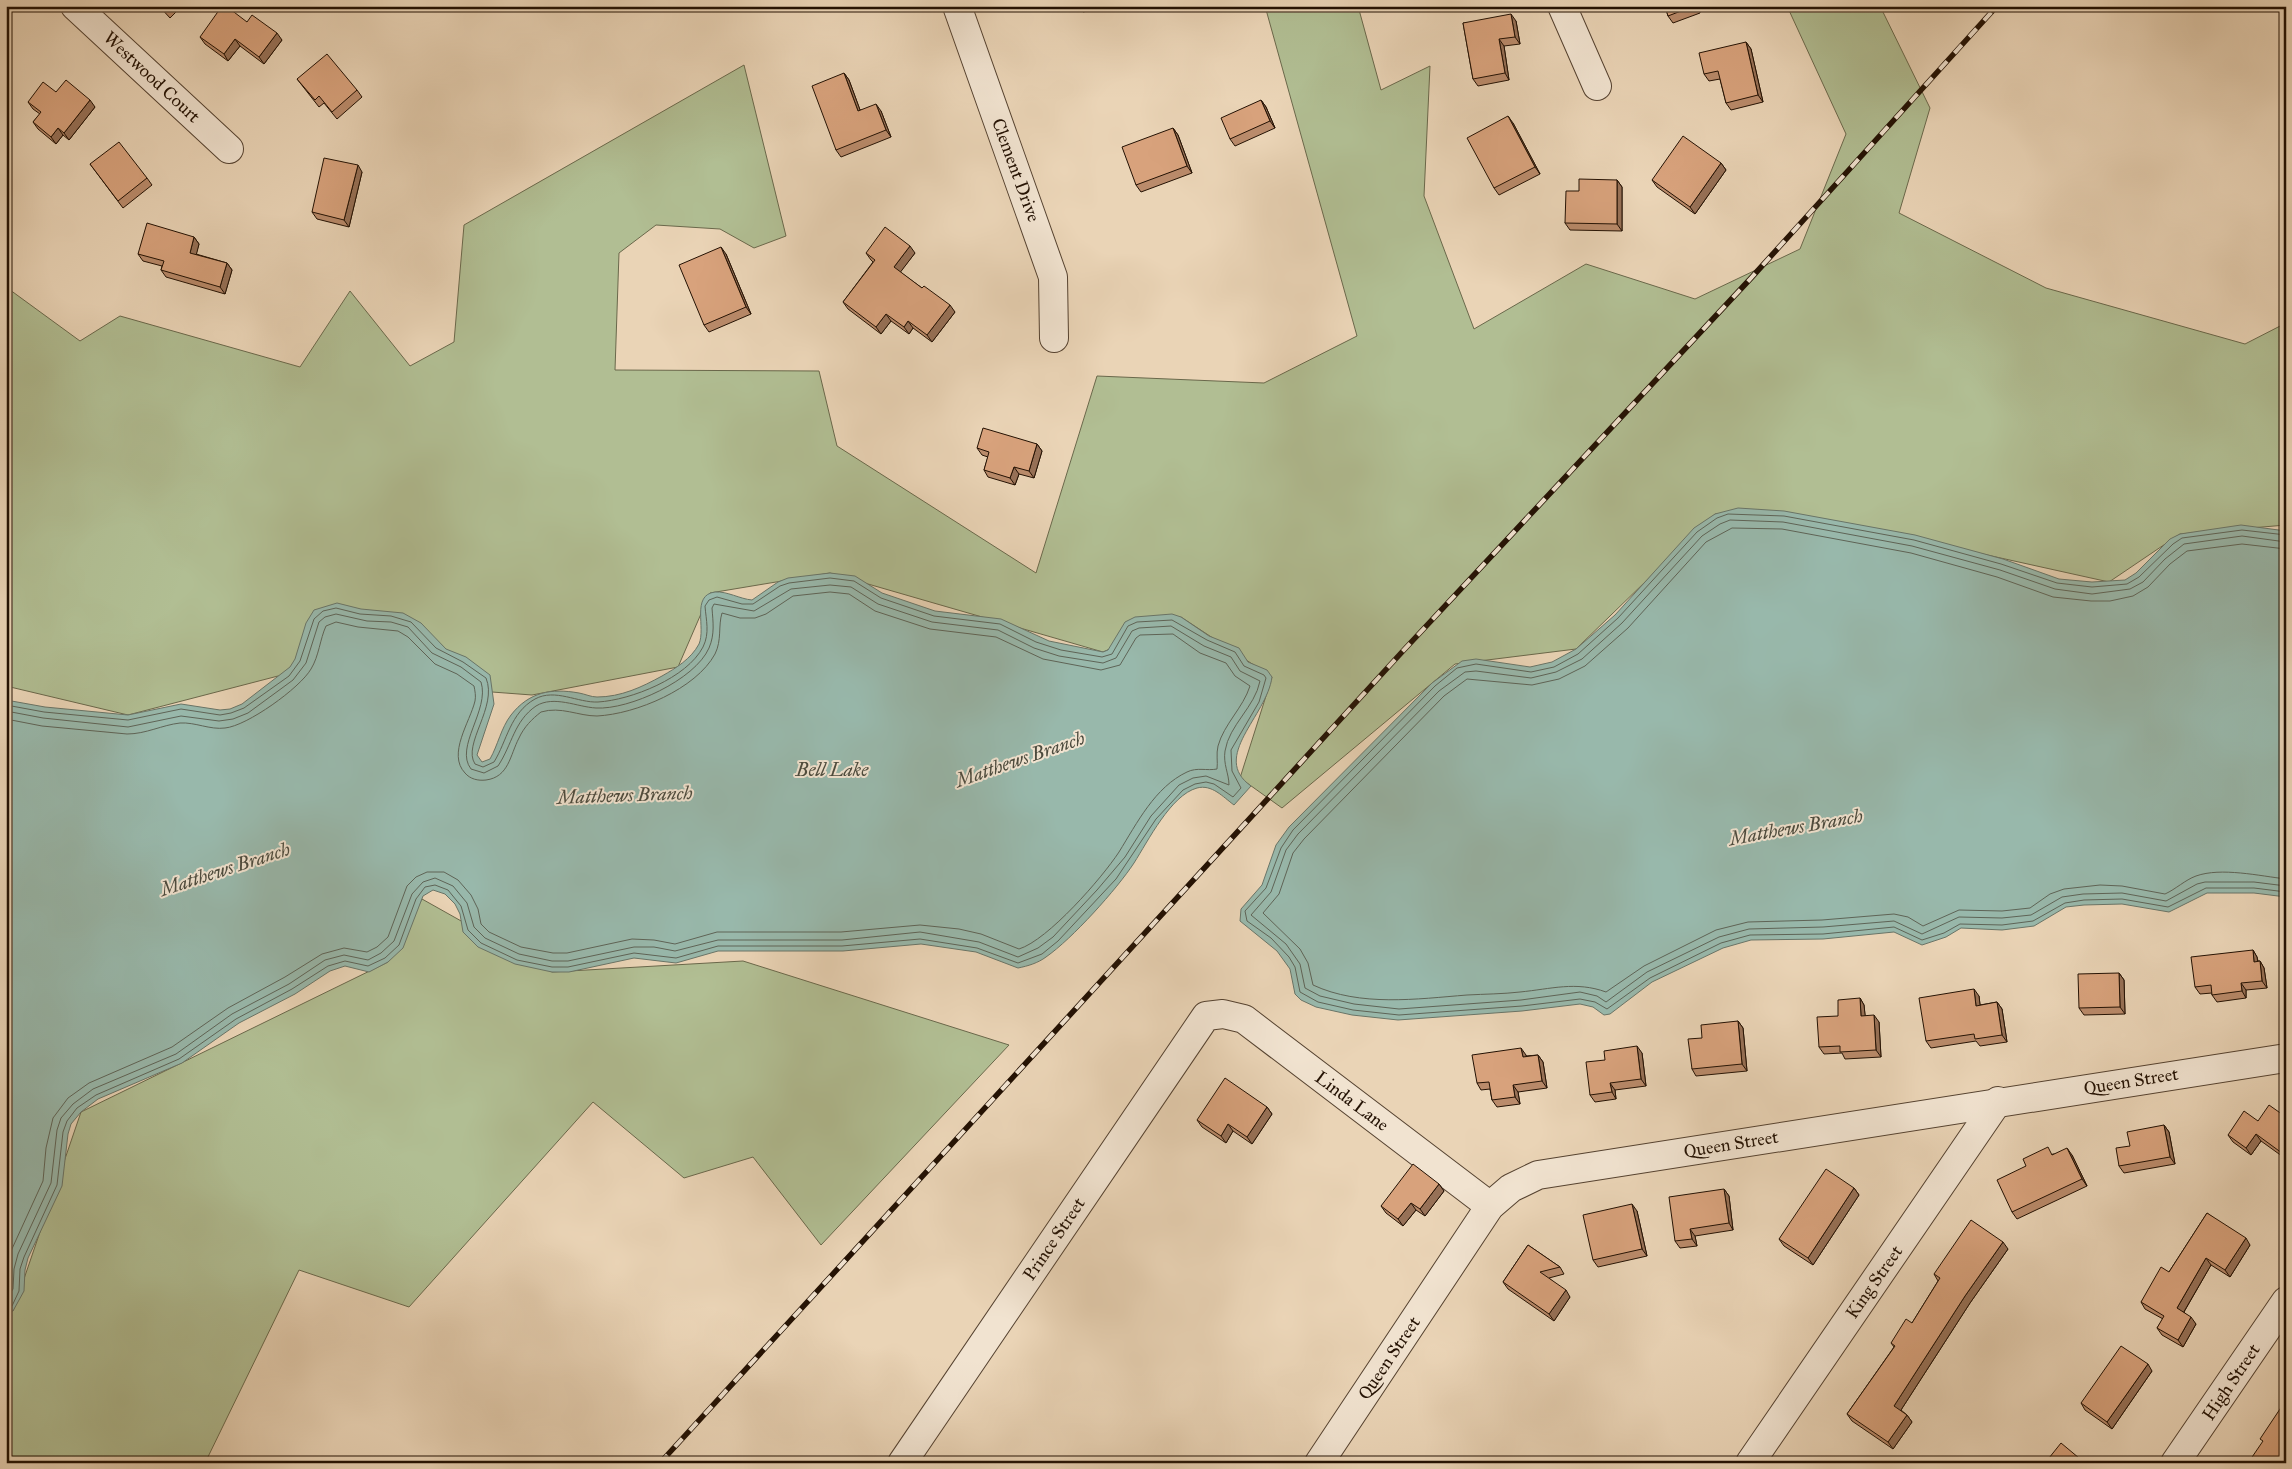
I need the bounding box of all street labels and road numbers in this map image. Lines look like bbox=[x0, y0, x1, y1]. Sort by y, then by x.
street label: Westwood Court bbox=[99, 27, 205, 128]
street label: Clement Drive bbox=[987, 115, 1045, 225]
street label: Queen Street bbox=[2082, 1063, 2181, 1099]
street label: Linda Lane bbox=[1311, 1066, 1393, 1136]
street label: Queen Street bbox=[1682, 1126, 1781, 1162]
street label: Prince Street bbox=[1018, 1193, 1090, 1285]
street label: King Street bbox=[1841, 1241, 1908, 1323]
street label: Queen Street bbox=[1353, 1312, 1425, 1404]
street label: High Street bbox=[2197, 1339, 2266, 1425]

